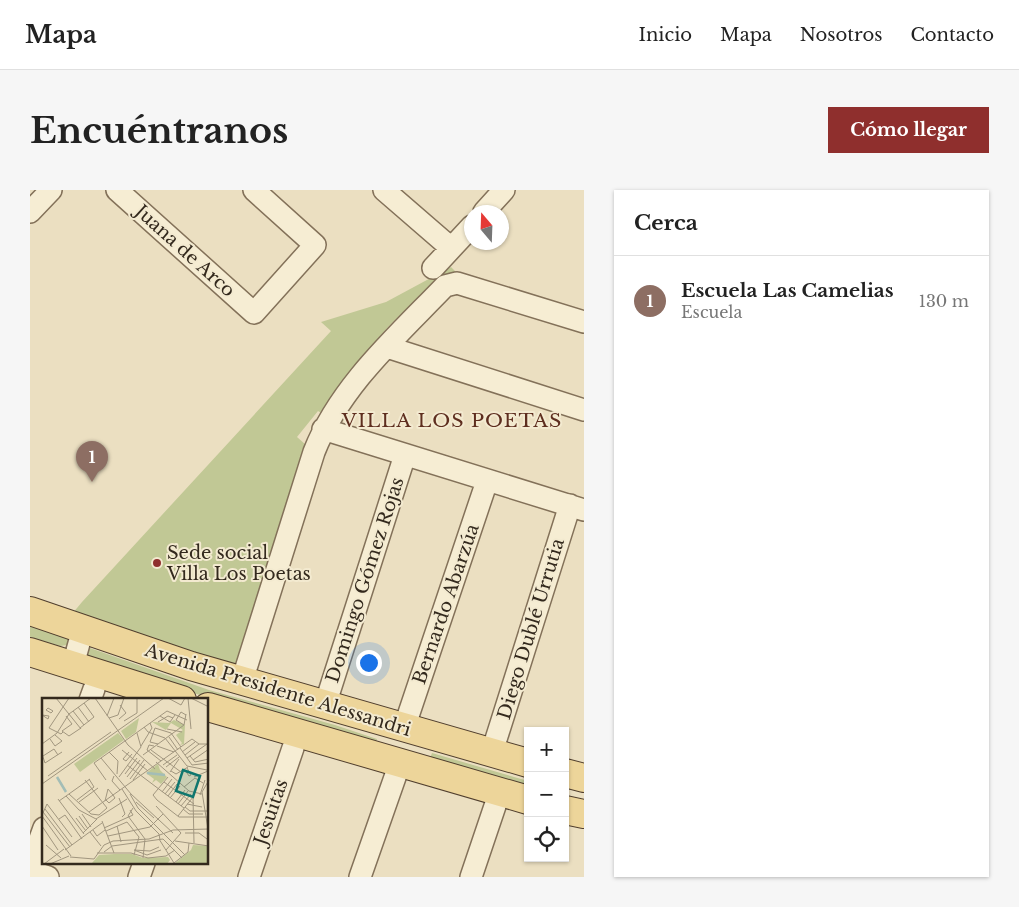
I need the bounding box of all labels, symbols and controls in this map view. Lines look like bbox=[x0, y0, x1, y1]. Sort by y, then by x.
text: Mapa bbox=[25, 20, 97, 49]
text: Inicio bbox=[638, 24, 692, 46]
text: Mapa bbox=[720, 24, 772, 46]
text: Nosotros bbox=[800, 24, 882, 46]
text: Contacto bbox=[910, 24, 994, 46]
button: Cómo llegar bbox=[828, 107, 989, 153]
text: Encuéntranos bbox=[30, 109, 288, 152]
street label: Juana de Arco bbox=[129, 199, 239, 302]
north arrow bbox=[464, 205, 509, 250]
text: Cerca bbox=[634, 210, 698, 236]
text: Escuela Las Camelias bbox=[681, 279, 894, 302]
text: 1 bbox=[647, 291, 653, 311]
text: 130 m bbox=[919, 291, 969, 311]
text: Escuela bbox=[681, 302, 742, 322]
district label: VILLA LOS POETAS bbox=[341, 409, 562, 432]
pin: 1 bbox=[76, 441, 108, 482]
street label: Domingo Gómez Rojas bbox=[321, 474, 409, 686]
street label: Bernardo Abarzúa bbox=[408, 521, 484, 687]
street label: Diego Dublé Urrutia bbox=[493, 536, 569, 722]
place label: Sede social Villa Los Poetas bbox=[166, 542, 311, 585]
marker: Sede social Villa Los Poetas bbox=[151, 557, 163, 569]
street label: Avenida Presidente Alessandri bbox=[141, 639, 414, 741]
your location bbox=[356, 650, 382, 676]
inset map bbox=[42, 698, 209, 864]
map controls bbox=[524, 727, 569, 862]
button: + bbox=[524, 727, 569, 772]
button: − bbox=[524, 772, 569, 817]
street label: Jesuitas bbox=[249, 776, 293, 850]
button: locate bbox=[524, 817, 569, 862]

